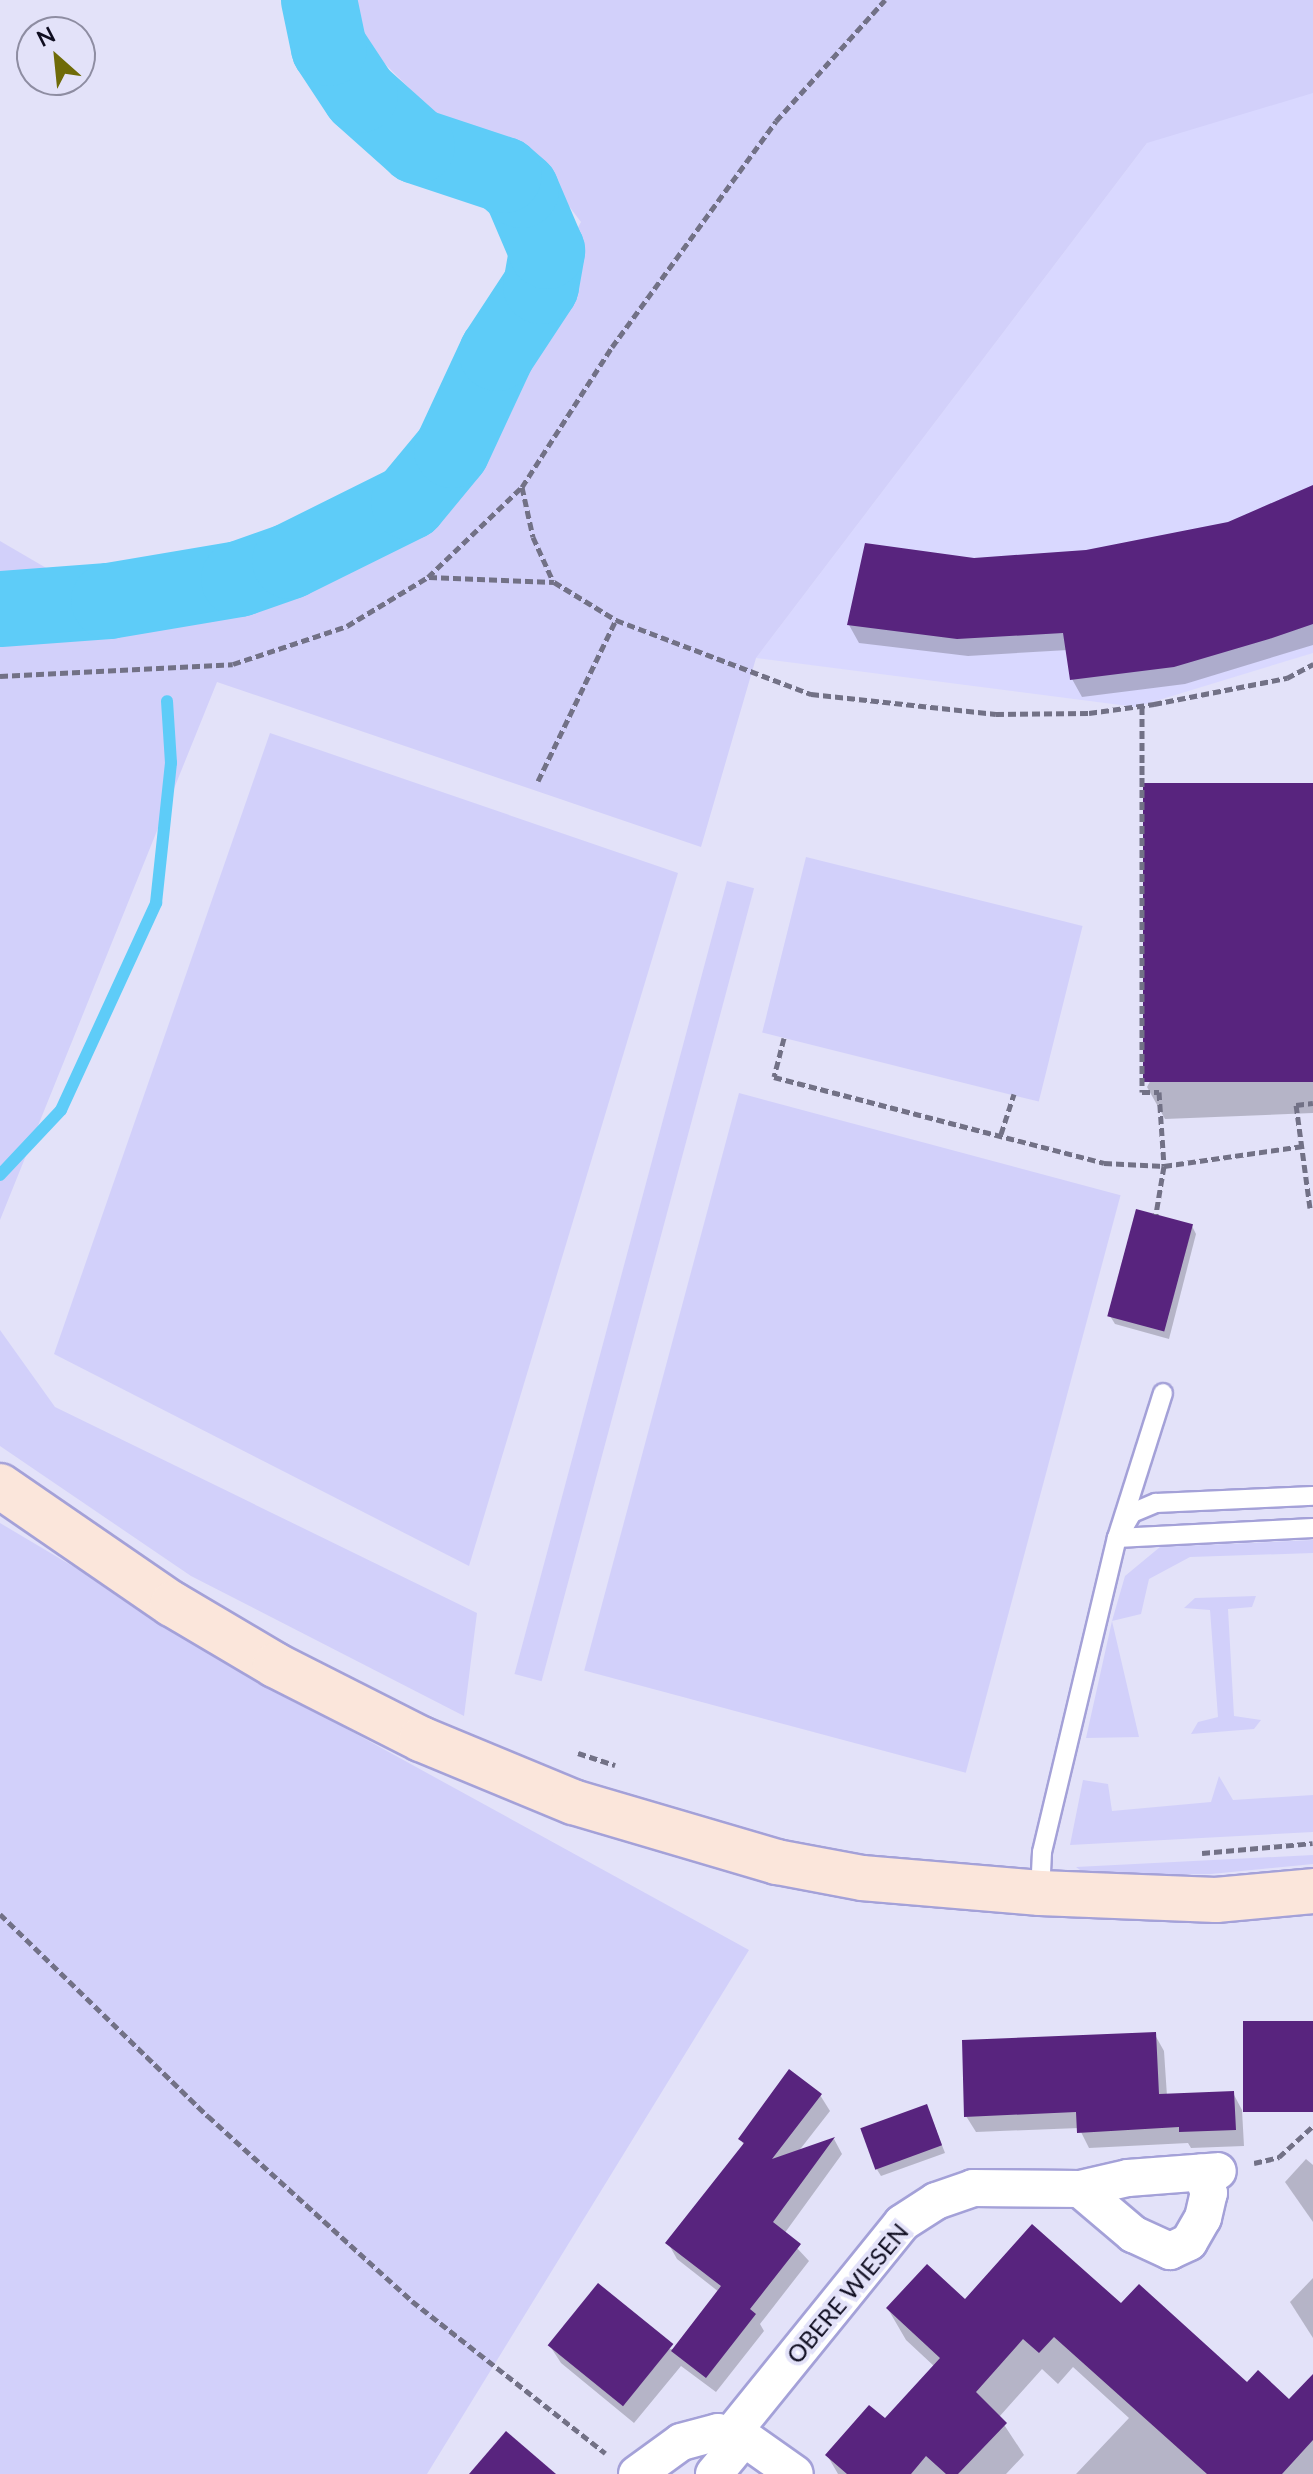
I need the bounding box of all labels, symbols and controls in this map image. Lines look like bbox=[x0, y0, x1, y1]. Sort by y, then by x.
north arrow bbox=[16, 16, 96, 96]
text: N bbox=[32, 20, 59, 52]
street label: OBERE WIESEN bbox=[780, 2217, 914, 2369]

